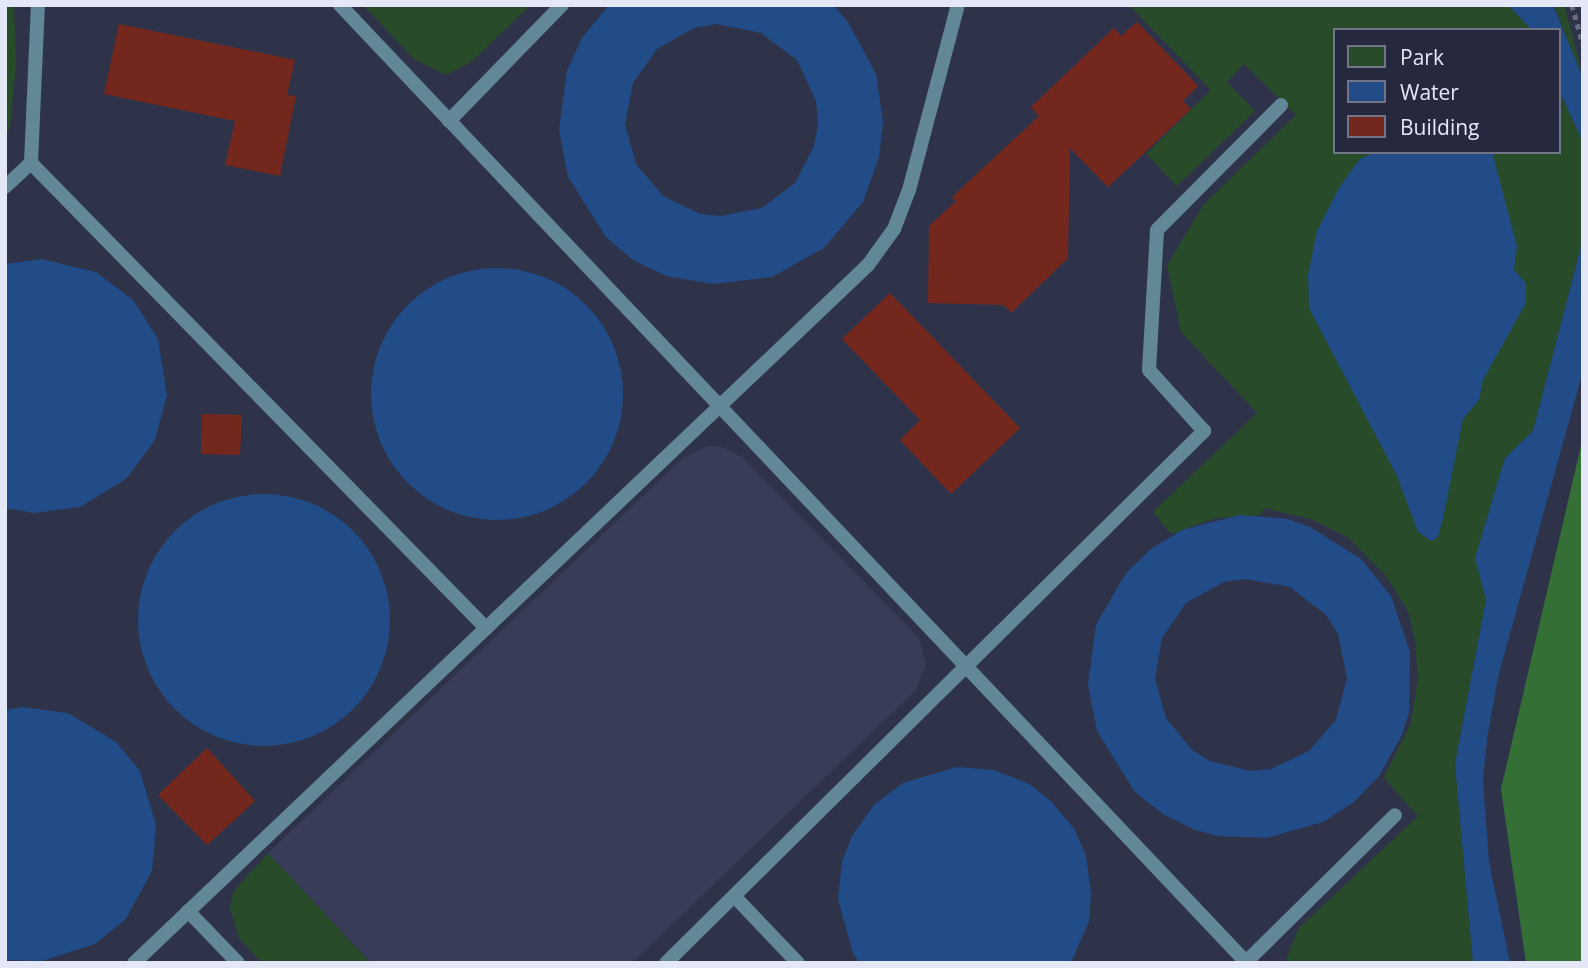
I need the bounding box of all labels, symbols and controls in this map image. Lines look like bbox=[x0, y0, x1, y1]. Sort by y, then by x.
legend bbox=[1332, 28, 1560, 154]
text: Park bbox=[1400, 43, 1444, 71]
text: Water bbox=[1400, 78, 1459, 106]
text: Building bbox=[1400, 113, 1479, 141]

